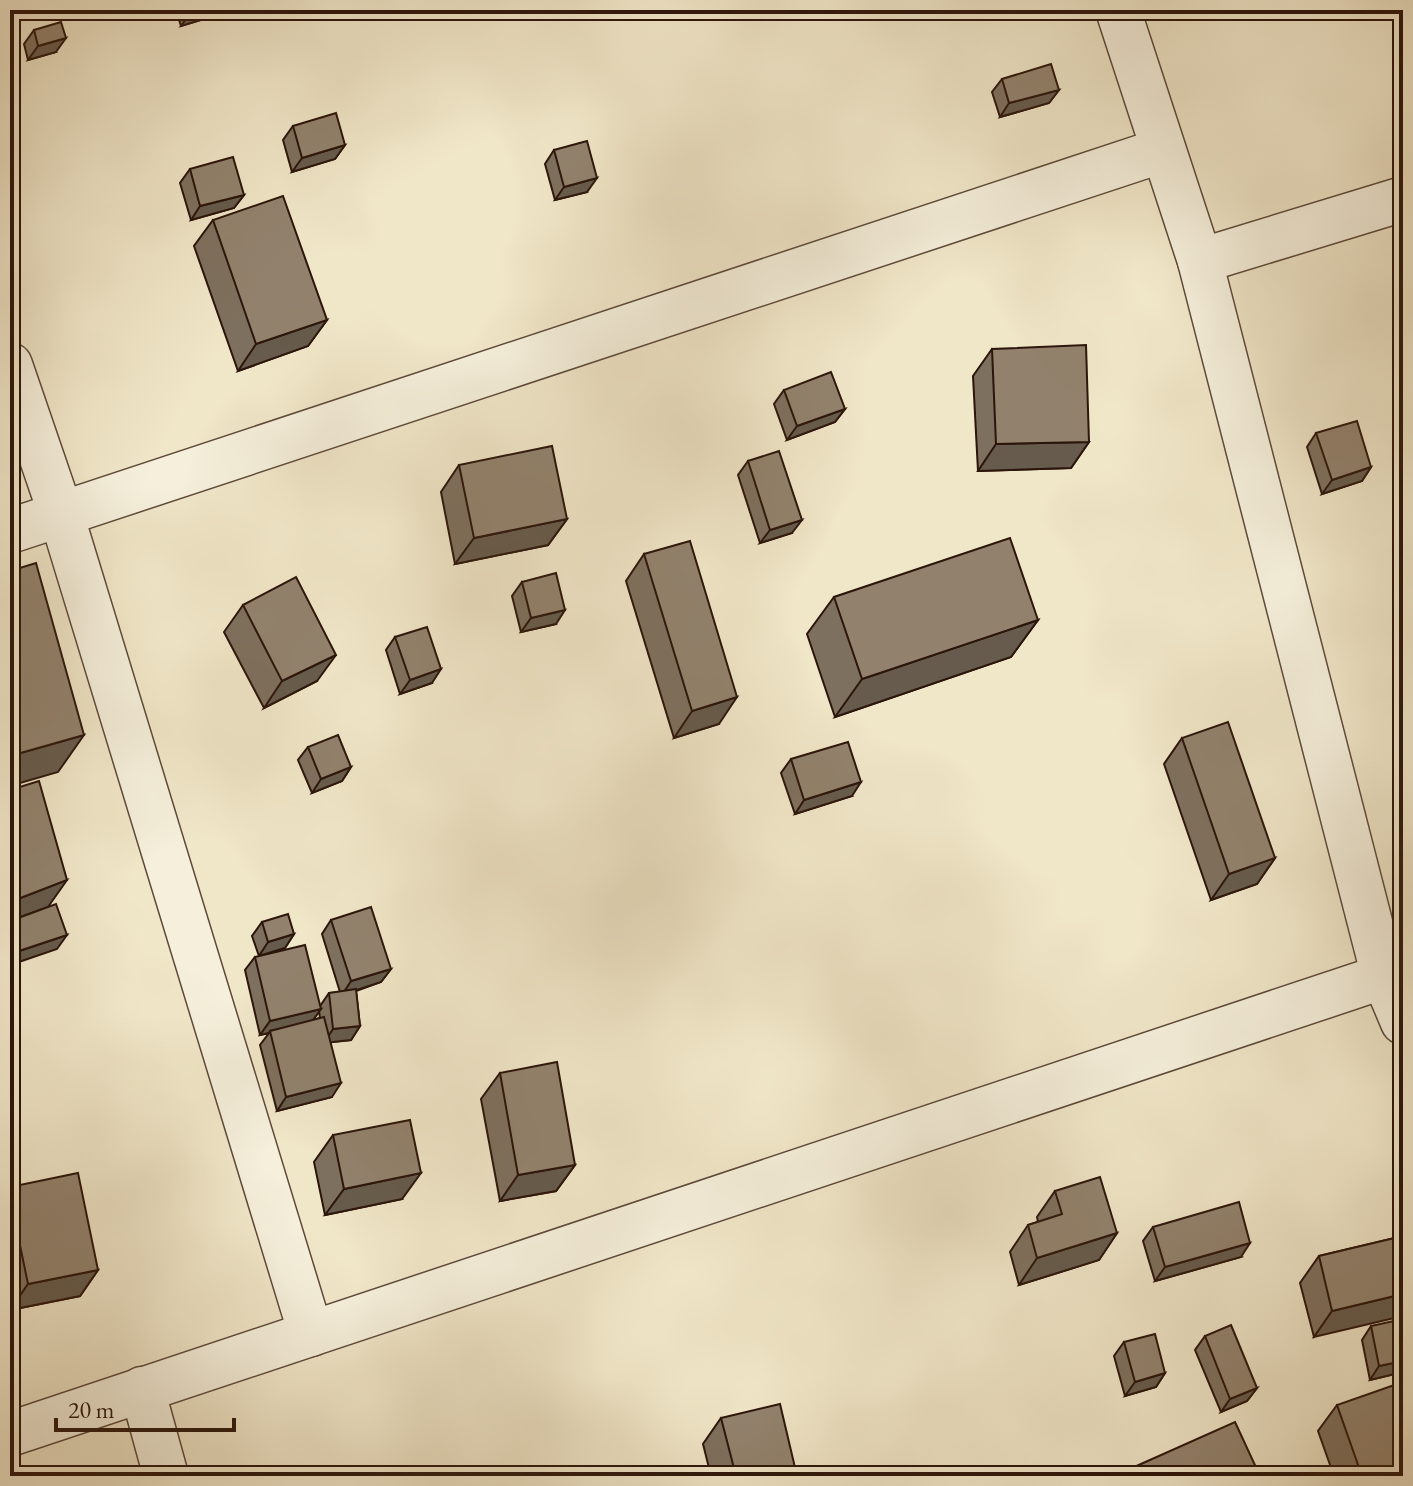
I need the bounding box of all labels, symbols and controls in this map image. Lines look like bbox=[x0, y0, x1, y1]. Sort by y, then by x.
scale bar bbox=[56, 1382, 234, 1432]
text: 20 m bbox=[68, 1394, 115, 1425]

